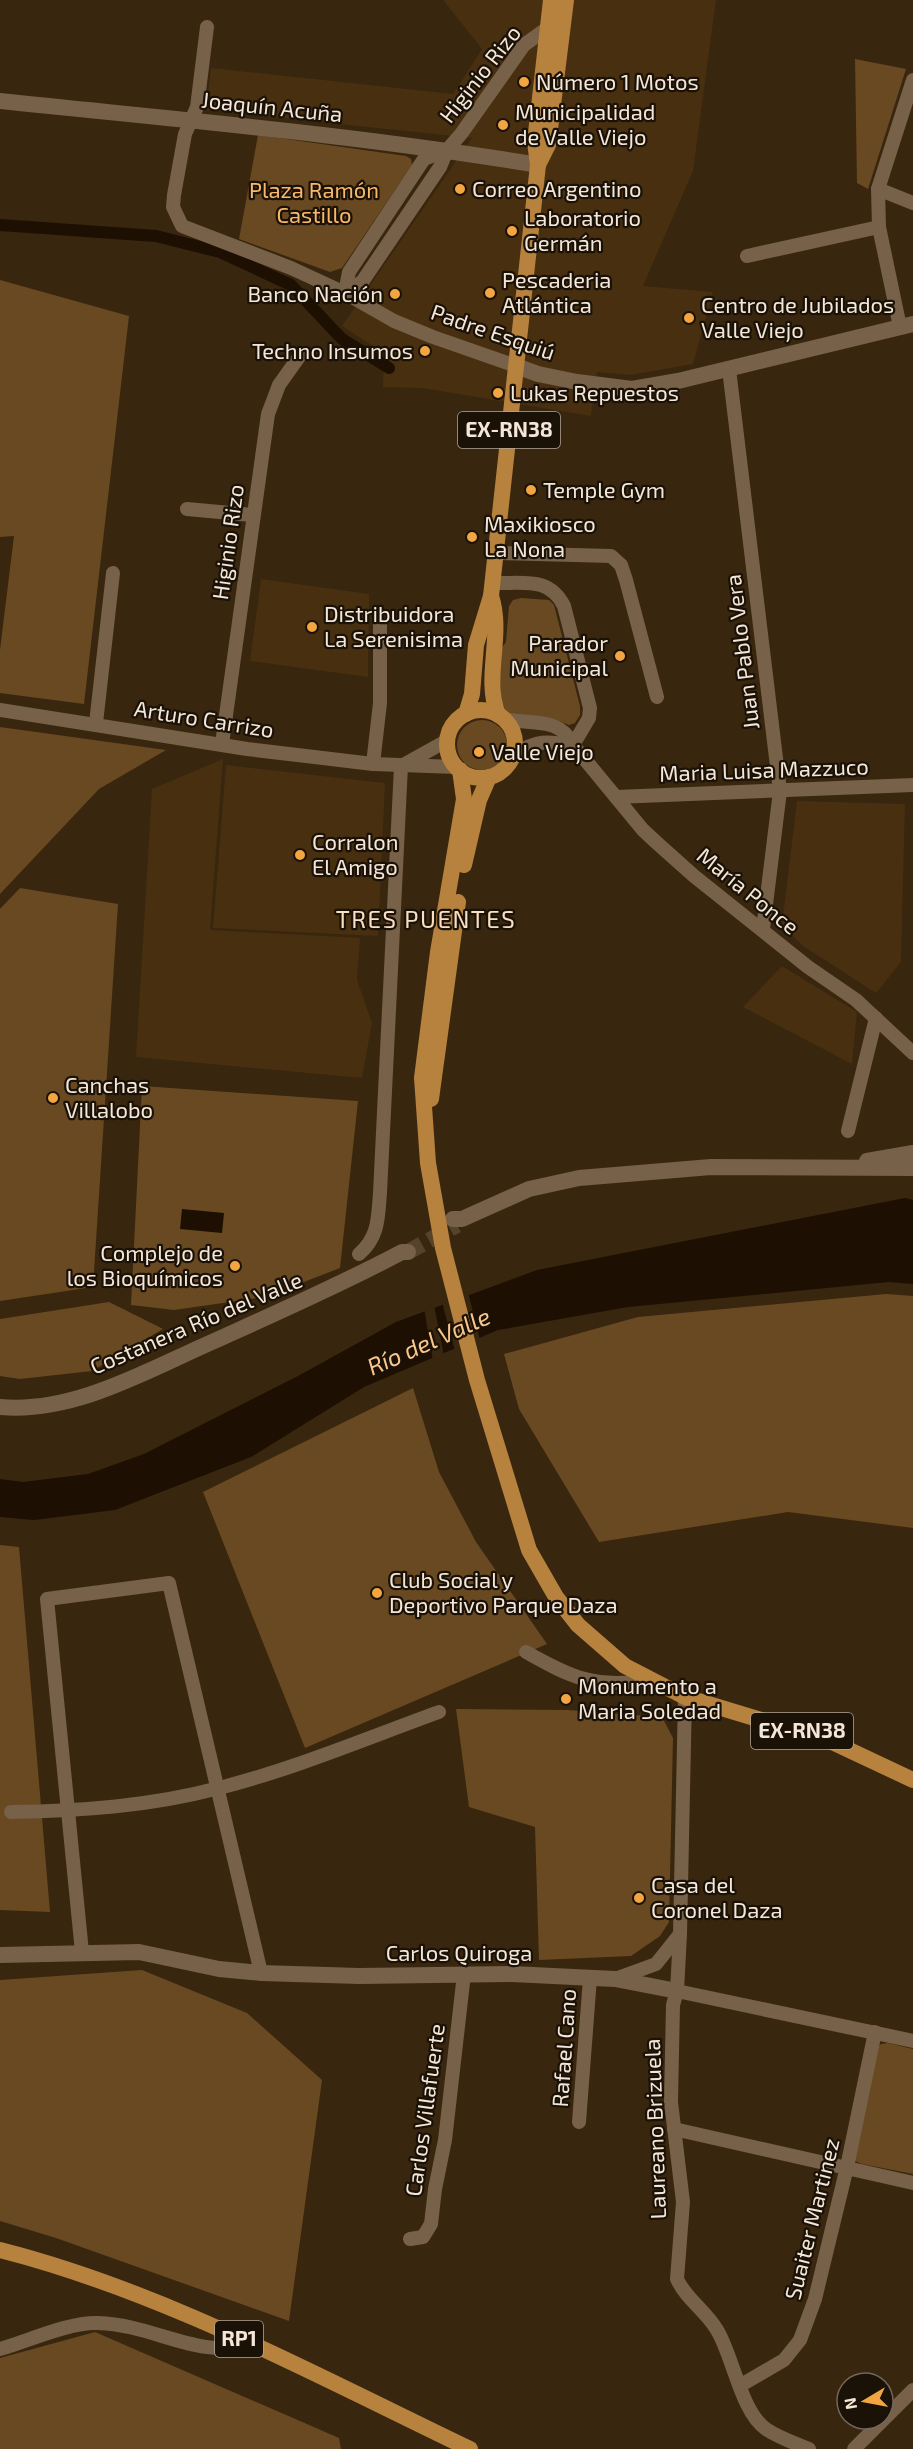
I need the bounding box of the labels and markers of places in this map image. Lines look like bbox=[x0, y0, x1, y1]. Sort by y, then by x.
place label: Número 1 Motos bbox=[536, 68, 699, 94]
marker: Número 1 Motos bbox=[517, 75, 531, 89]
place label: Municipalidad de Valle Viejo bbox=[515, 98, 655, 150]
marker: Municipalidad de Valle Viejo bbox=[496, 118, 510, 132]
place label: Correo Argentino bbox=[472, 175, 641, 201]
marker: Correo Argentino bbox=[453, 182, 467, 196]
place label: Laboratorio Germán bbox=[524, 204, 641, 255]
marker: Laboratorio Germán bbox=[505, 224, 519, 238]
place label: Pescaderia Atlántica bbox=[502, 266, 611, 317]
place label: Banco Nación bbox=[247, 280, 383, 306]
marker: Pescaderia Atlántica bbox=[483, 286, 497, 300]
marker: Banco Nación bbox=[388, 287, 402, 301]
place label: Centro de Jubilados Valle Viejo bbox=[701, 291, 894, 343]
marker: Centro de Jubilados Valle Viejo bbox=[682, 311, 696, 325]
place label: Techno Insumos bbox=[252, 337, 413, 363]
marker: Techno Insumos bbox=[418, 344, 432, 358]
place label: Lukas Repuestos bbox=[510, 379, 679, 405]
marker: Lukas Repuestos bbox=[491, 386, 505, 400]
place label: Temple Gym bbox=[543, 476, 665, 502]
marker: Temple Gym bbox=[524, 483, 538, 497]
place label: Maxikiosco La Nona bbox=[484, 510, 596, 561]
marker: Maxikiosco La Nona bbox=[465, 530, 479, 544]
place label: Distribuidora La Serenisima bbox=[324, 600, 463, 651]
marker: Distribuidora La Serenisima bbox=[305, 620, 319, 634]
place label: Parador Municipal bbox=[510, 629, 608, 680]
marker: Parador Municipal bbox=[613, 649, 627, 663]
place label: Valle Viejo bbox=[491, 738, 594, 765]
marker: Valle Viejo bbox=[472, 745, 486, 759]
place label: Corralon El Amigo bbox=[312, 828, 399, 879]
marker: Corralon El Amigo bbox=[293, 848, 307, 862]
place label: Canchas Villalobo bbox=[65, 1071, 153, 1122]
marker: Canchas Villalobo bbox=[46, 1091, 60, 1105]
place label: Complejo de los Bioquímicos bbox=[67, 1239, 223, 1290]
marker: Complejo de los Bioquímicos bbox=[228, 1259, 242, 1273]
place label: Club Social y Deportivo Parque Daza bbox=[389, 1566, 618, 1617]
marker: Club Social y Deportivo Parque Daza bbox=[370, 1586, 384, 1600]
place label: Monumento a Maria Soledad bbox=[578, 1672, 721, 1723]
marker: Monumento a Maria Soledad bbox=[559, 1692, 573, 1706]
place label: Casa del Coronel Daza bbox=[651, 1871, 783, 1922]
marker: Casa del Coronel Daza bbox=[632, 1891, 646, 1905]

